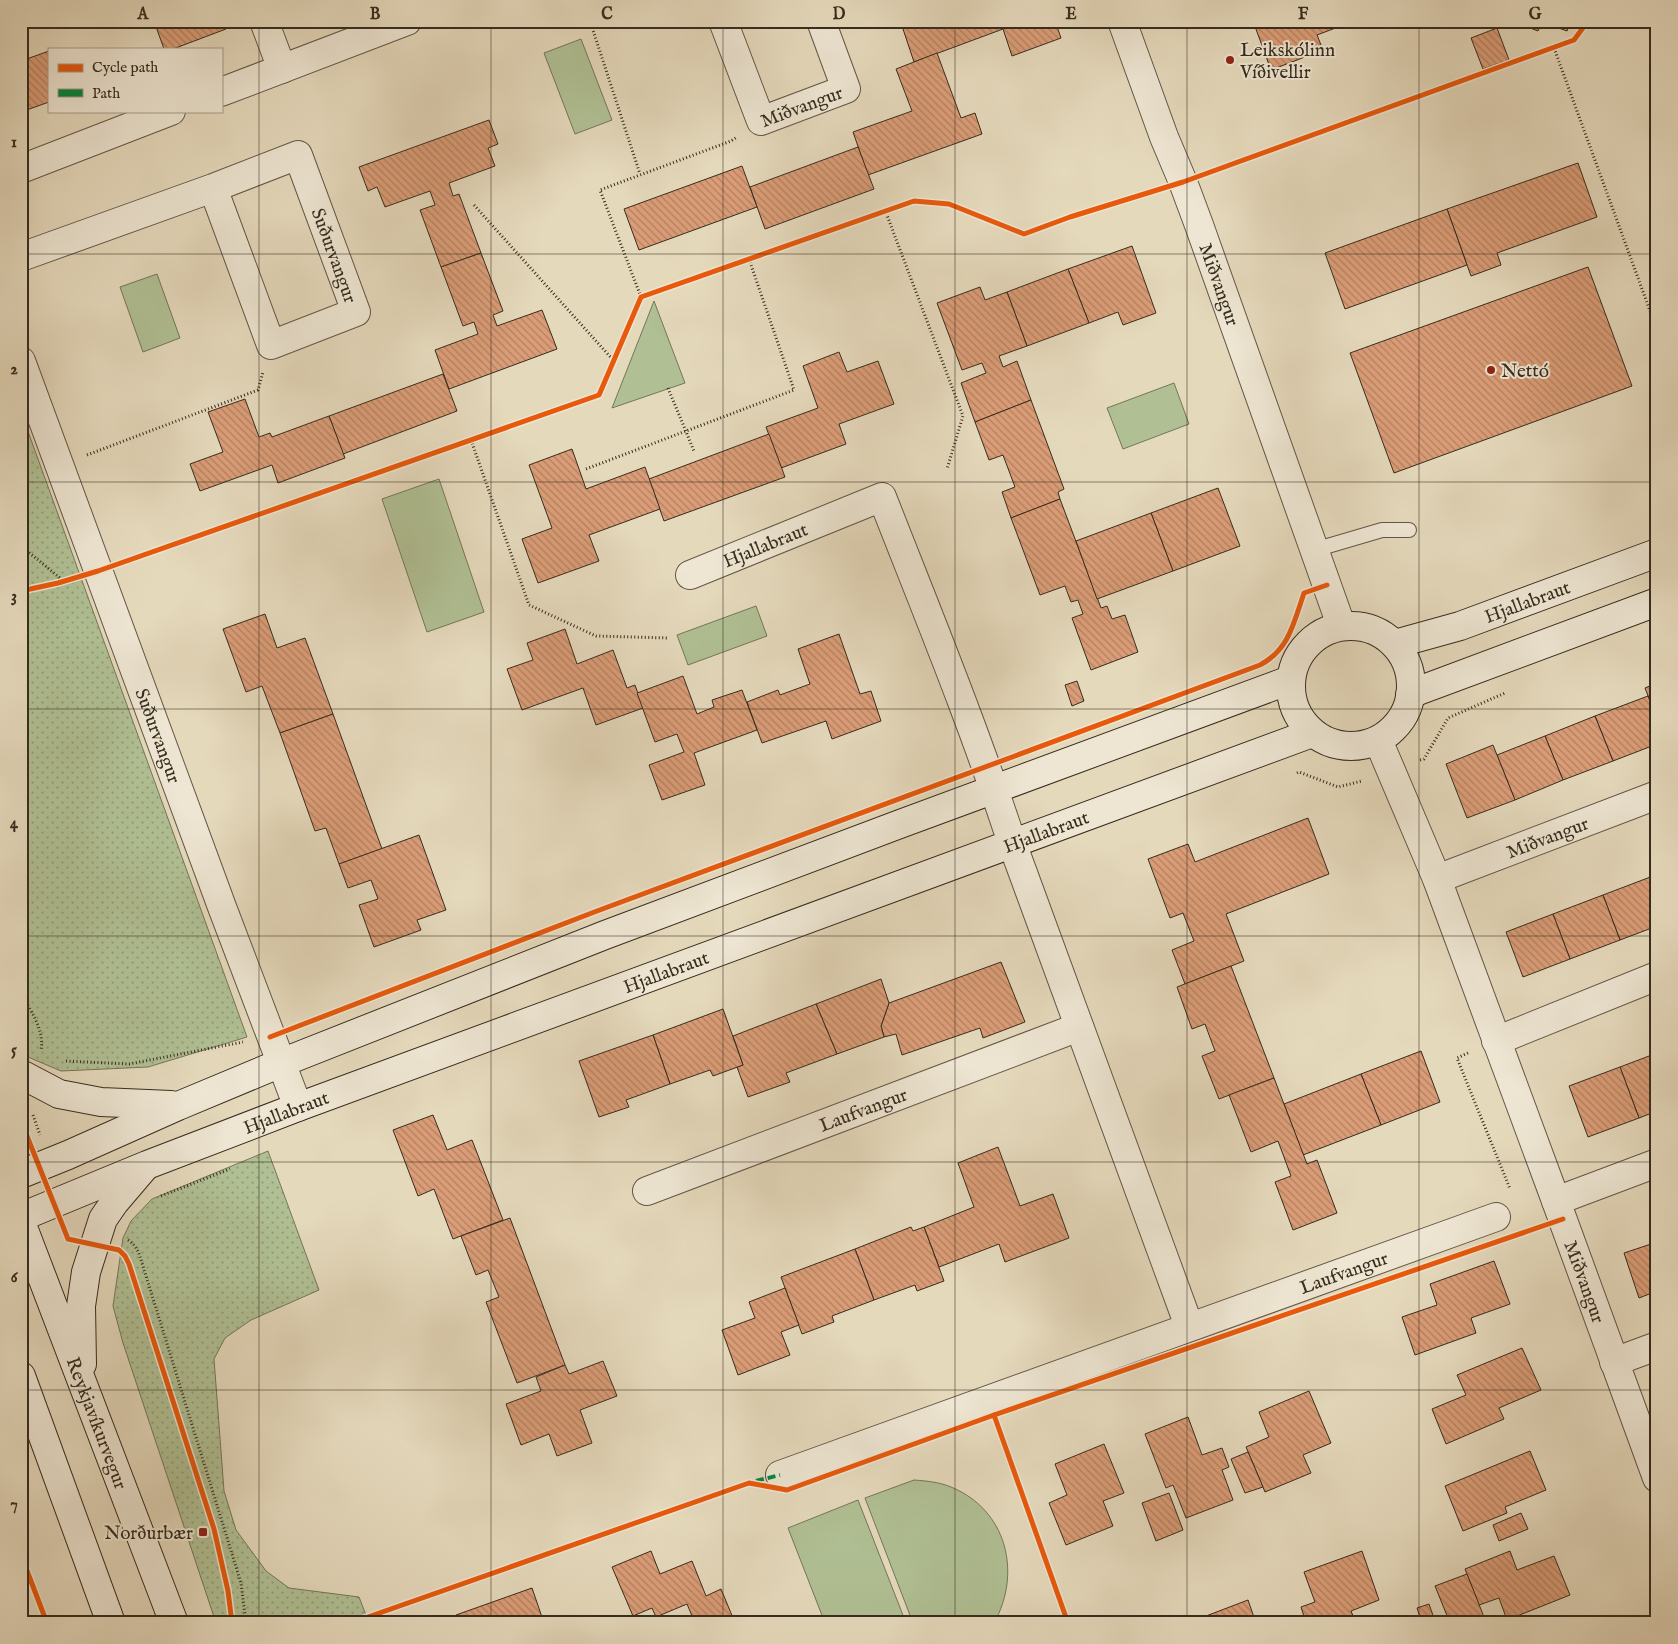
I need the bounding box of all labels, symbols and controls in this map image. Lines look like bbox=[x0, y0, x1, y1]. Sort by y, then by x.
text: A bbox=[137, 5, 150, 25]
text: B bbox=[370, 5, 381, 25]
text: C bbox=[601, 5, 613, 25]
text: D bbox=[833, 5, 846, 25]
text: E bbox=[1065, 5, 1077, 25]
text: F bbox=[1298, 5, 1309, 25]
text: G bbox=[1529, 5, 1542, 25]
place label: Leikskólinn Víðivellir bbox=[1239, 39, 1335, 85]
legend bbox=[48, 48, 222, 112]
marker: Leikskólinn Víðivellir bbox=[1224, 54, 1236, 66]
text: Cycle path bbox=[92, 58, 158, 77]
street label: Miðvangur bbox=[758, 81, 846, 134]
text: Path bbox=[92, 84, 120, 103]
text: 1 bbox=[11, 133, 17, 153]
street label: Suðurvangur bbox=[305, 205, 362, 307]
street label: Miðvangur bbox=[1192, 240, 1244, 329]
text: 2 bbox=[10, 360, 18, 380]
place label: Nettó bbox=[1501, 360, 1549, 384]
marker: Nettó bbox=[1485, 364, 1497, 376]
street label: Hjallabraut bbox=[720, 518, 812, 574]
street label: Hjallabraut bbox=[1482, 576, 1574, 630]
text: 3 bbox=[11, 587, 17, 607]
street label: Suðurvangur bbox=[129, 685, 185, 787]
street label: Hjallabraut bbox=[1000, 806, 1093, 860]
street label: Miðvangur bbox=[1504, 812, 1592, 865]
text: 4 bbox=[10, 814, 19, 834]
street label: Hjallabraut bbox=[620, 946, 713, 1000]
text: 5 bbox=[11, 1041, 17, 1061]
street label: Laufvangur bbox=[816, 1083, 911, 1138]
street label: Hjallabraut bbox=[240, 1087, 333, 1141]
street label: Miðvangur bbox=[1557, 1238, 1609, 1327]
street label: Laufvangur bbox=[1297, 1247, 1392, 1301]
text: 6 bbox=[11, 1268, 19, 1288]
street label: Reykjavíkurvegur bbox=[60, 1354, 132, 1493]
text: 7 bbox=[10, 1495, 18, 1515]
place label: Norðurbær bbox=[104, 1522, 193, 1546]
marker: Norðurbær bbox=[197, 1526, 209, 1538]

